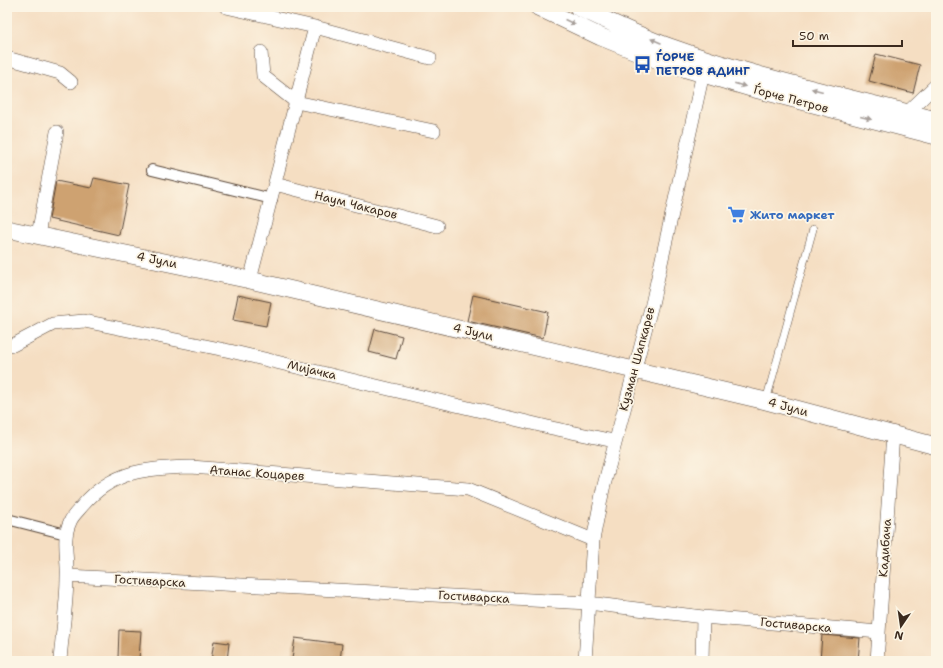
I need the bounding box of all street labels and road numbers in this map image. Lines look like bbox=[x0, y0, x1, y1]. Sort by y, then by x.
street label: Ѓорче Петров bbox=[752, 81, 830, 117]
street label: Наум Чакаров bbox=[313, 187, 399, 223]
street label: 4 Јули bbox=[135, 248, 179, 272]
street label: Кузман Шапкарев bbox=[615, 305, 659, 413]
street label: 4 Јули bbox=[451, 320, 495, 344]
street label: Мијачка bbox=[286, 357, 339, 384]
street label: 4 Јули bbox=[766, 394, 810, 420]
street label: Атанас Коцарев bbox=[209, 462, 305, 484]
street label: Кадибача bbox=[875, 518, 895, 578]
street label: Гостиварска bbox=[114, 571, 187, 591]
street label: Гостиварска bbox=[438, 587, 511, 607]
street label: Гостиварска bbox=[760, 614, 833, 636]

